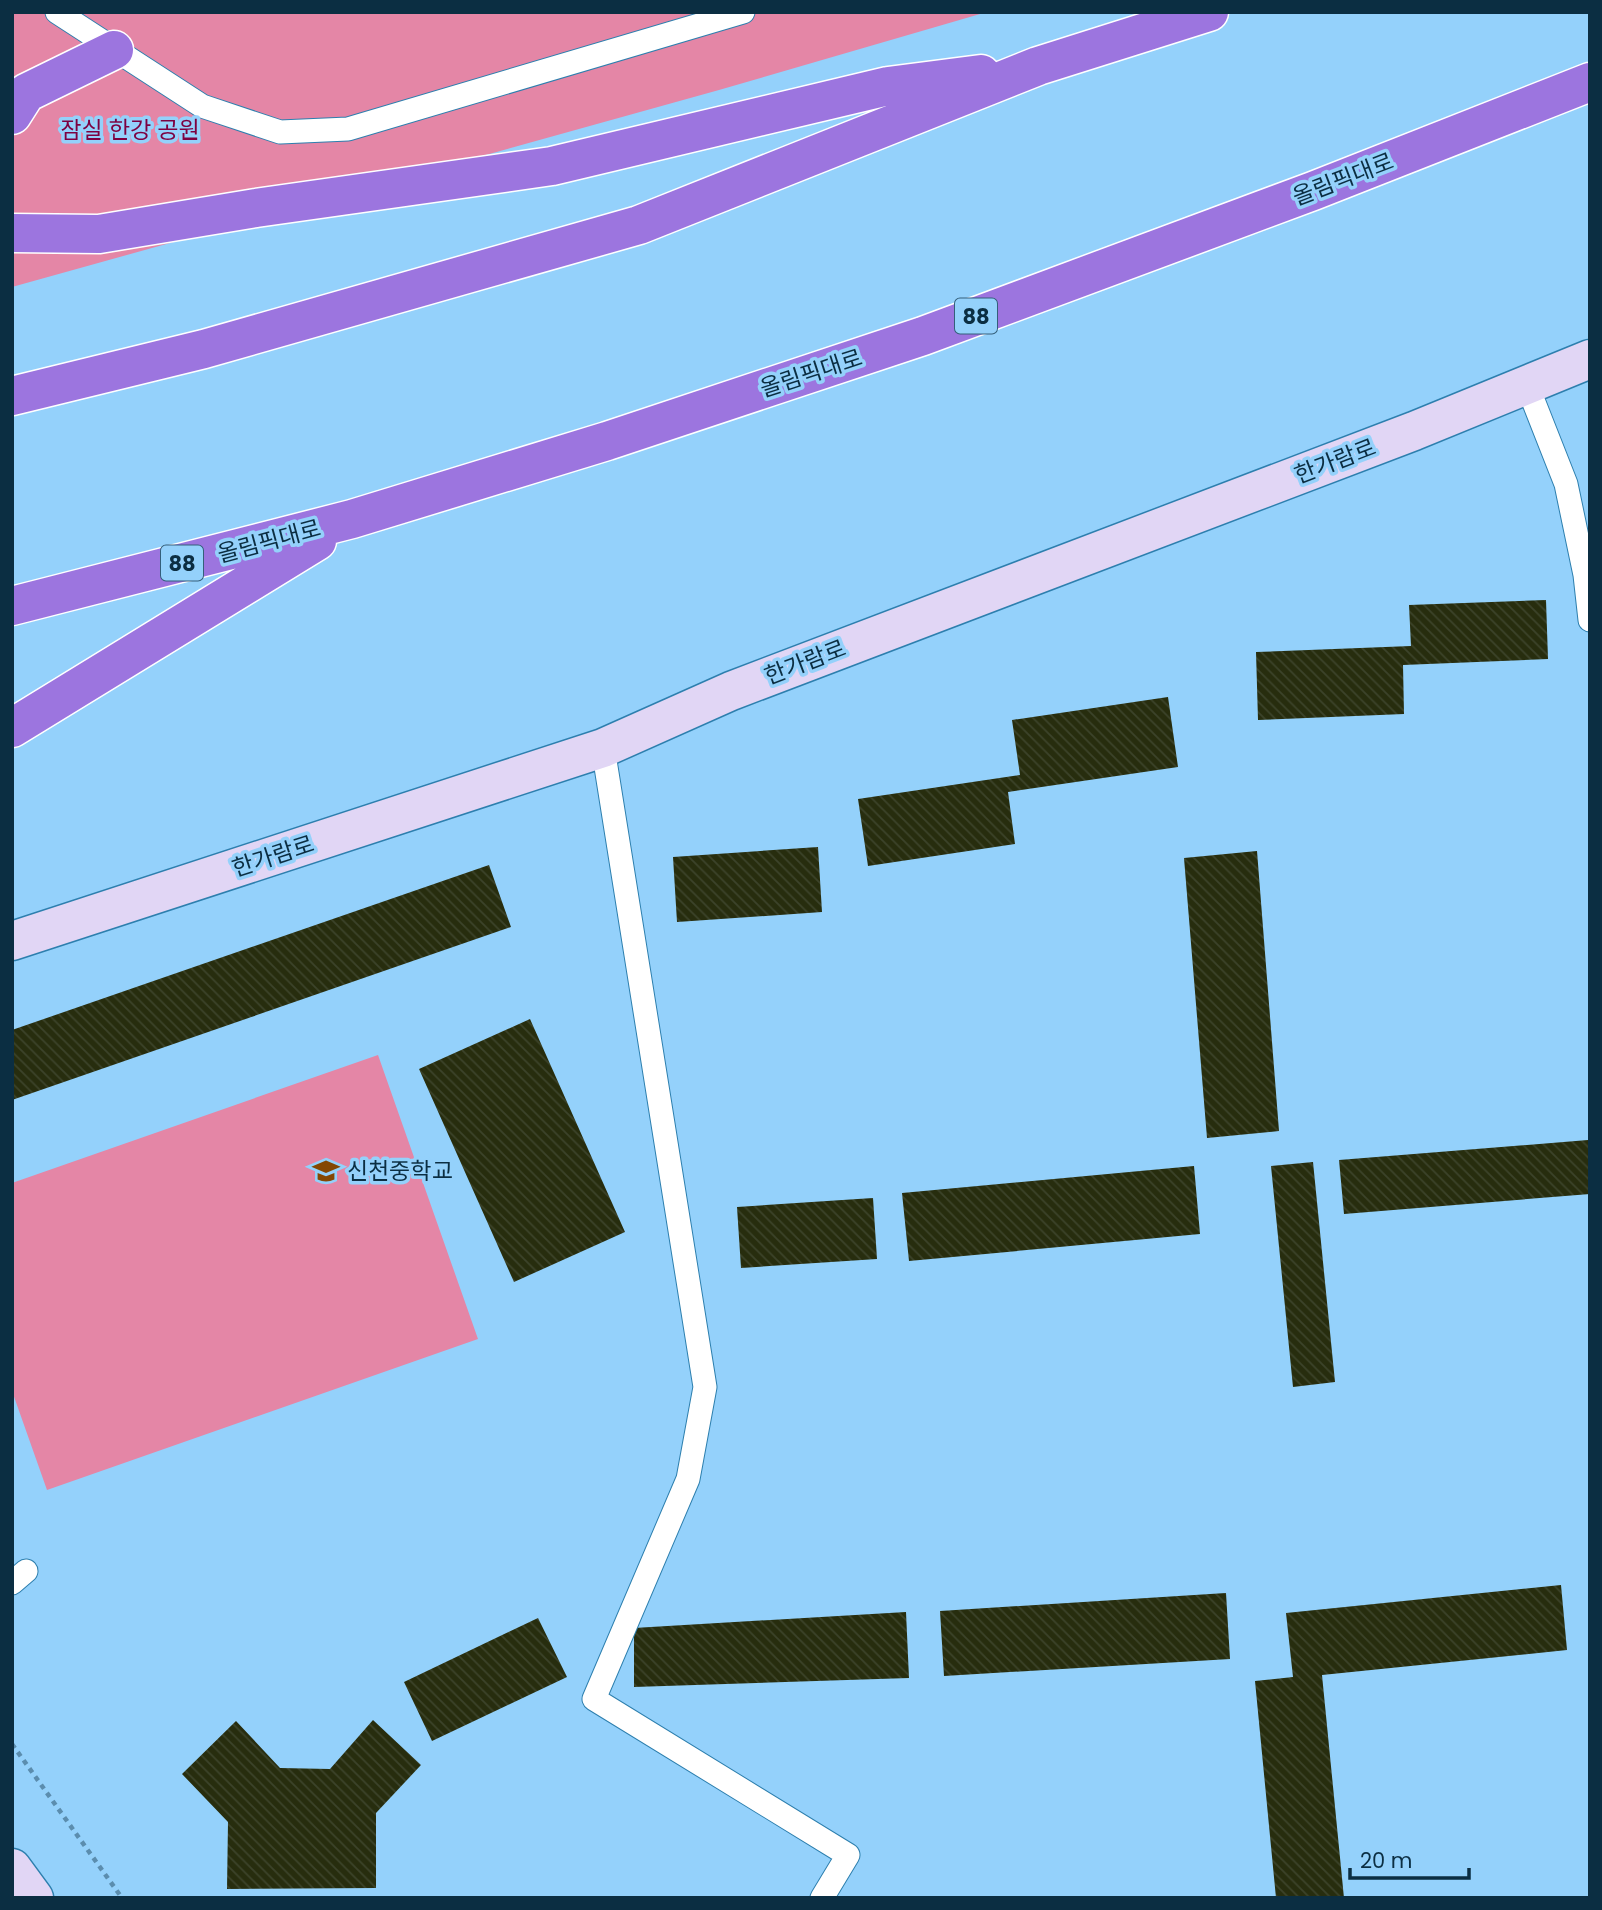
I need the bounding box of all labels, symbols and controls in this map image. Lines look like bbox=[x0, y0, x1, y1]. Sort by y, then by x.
park label: 잠실 한강 공원 bbox=[60, 114, 200, 146]
street label: 올림픽대로 bbox=[1288, 145, 1398, 213]
road number: 88 bbox=[955, 298, 997, 334]
street label: 올림픽대로 bbox=[756, 341, 866, 405]
street label: 한가람로 bbox=[1290, 431, 1380, 491]
street label: 올림픽대로 bbox=[214, 512, 324, 570]
road number: 88 bbox=[161, 546, 203, 580]
street label: 한가람로 bbox=[760, 632, 850, 692]
street label: 한가람로 bbox=[228, 828, 318, 884]
place label: 신천중학교 bbox=[347, 1155, 453, 1187]
school or university icon: 신천중학교 bbox=[311, 1156, 341, 1186]
scale bar bbox=[1350, 1836, 1469, 1880]
text: 20 m bbox=[1360, 1846, 1413, 1875]

